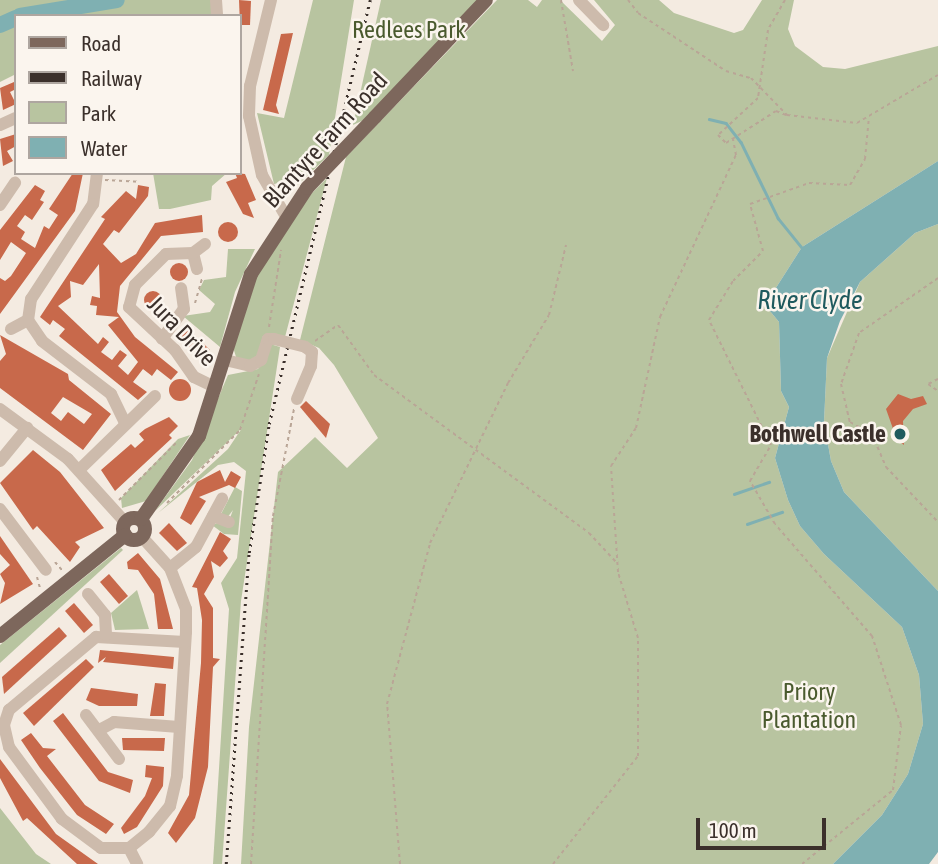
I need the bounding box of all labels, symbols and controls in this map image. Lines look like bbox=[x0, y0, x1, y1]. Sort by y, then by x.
legend bbox=[14, 14, 242, 175]
park label: Redlees Park bbox=[352, 16, 466, 44]
text: Road bbox=[81, 31, 121, 55]
text: Railway bbox=[81, 66, 142, 90]
street label: Blantyre Farm Road bbox=[257, 66, 393, 214]
text: Park bbox=[81, 101, 116, 125]
text: Water bbox=[81, 136, 127, 160]
water label: River Clyde bbox=[757, 285, 863, 317]
street label: Jura Drive bbox=[141, 290, 223, 372]
place label: Bothwell Castle bbox=[749, 420, 886, 448]
marker: Bothwell Castle bbox=[892, 426, 908, 442]
park label: Priory Plantation bbox=[762, 678, 856, 734]
scale bar bbox=[700, 804, 830, 848]
text: 100 m bbox=[709, 818, 757, 842]

